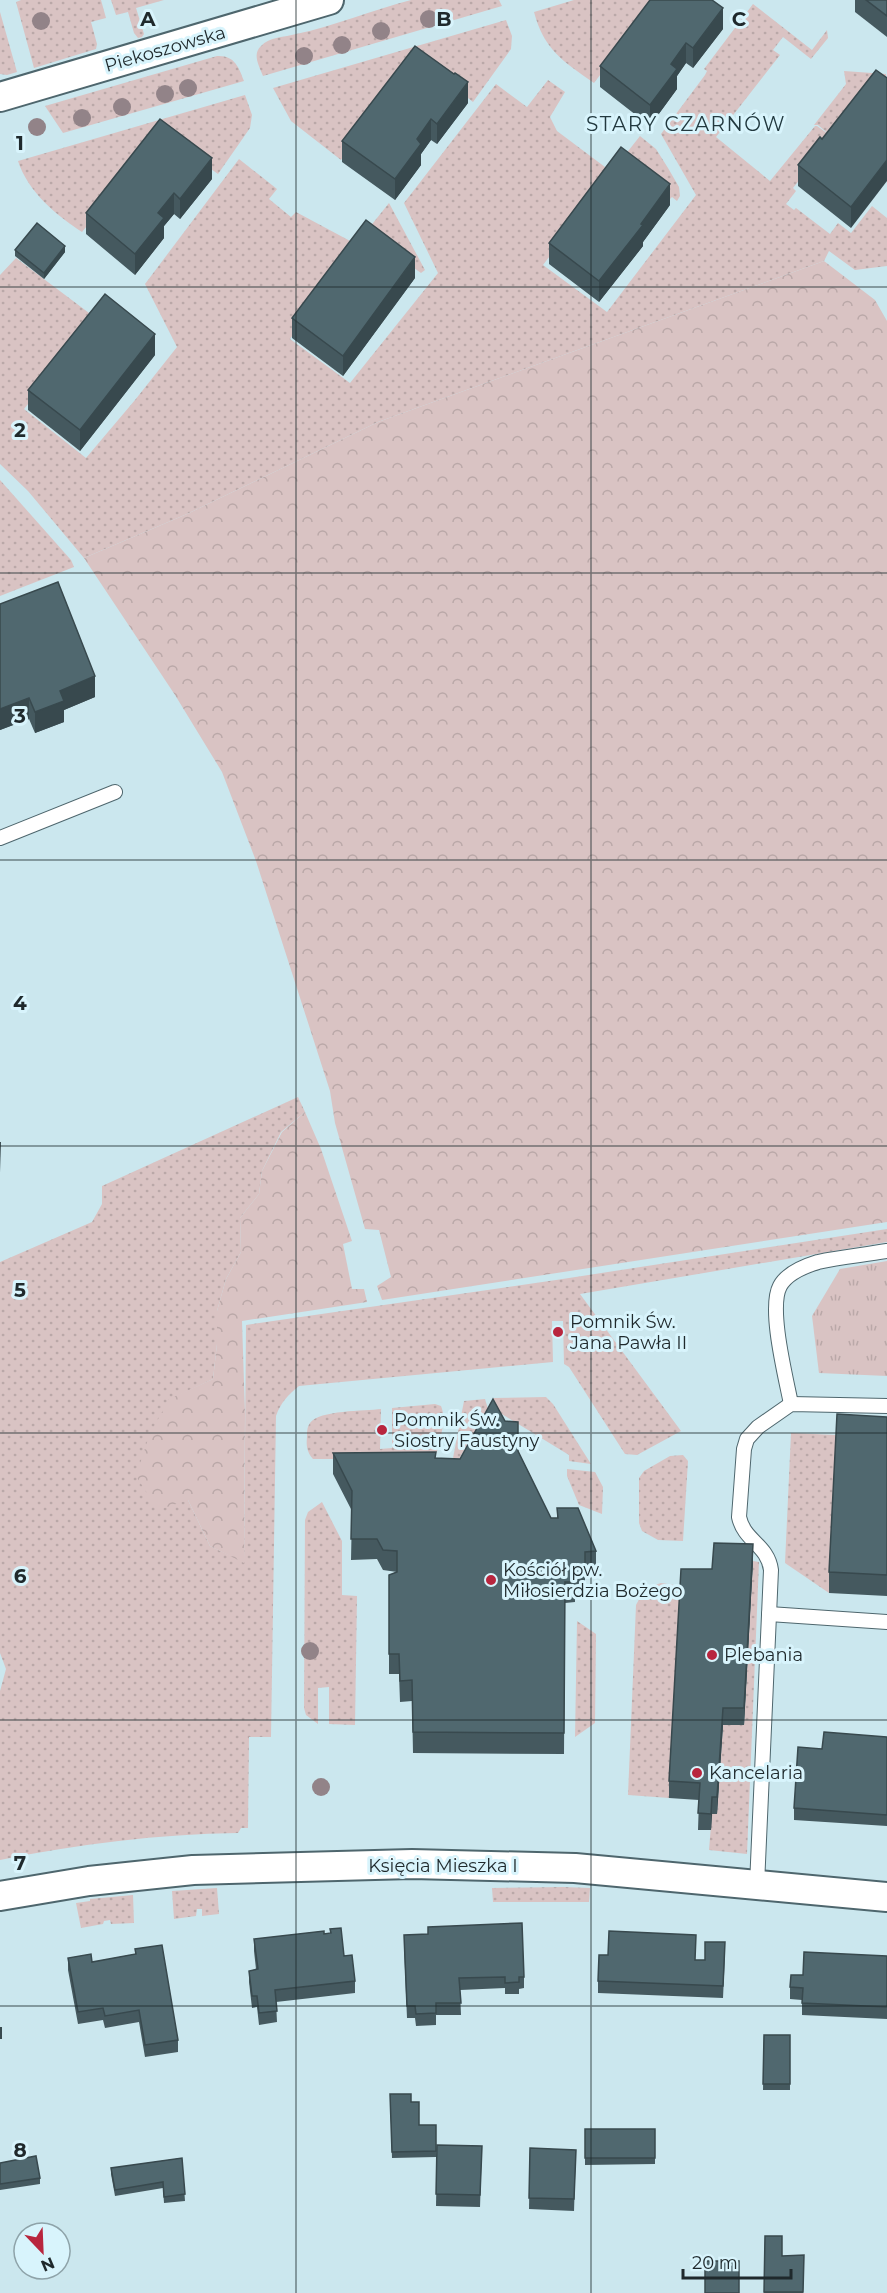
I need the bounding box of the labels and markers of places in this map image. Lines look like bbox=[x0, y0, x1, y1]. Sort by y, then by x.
place label: Pomnik Św. Jana Pawła II bbox=[569, 1311, 687, 1354]
marker: Pomnik Św. Jana Pawła II bbox=[551, 1325, 565, 1339]
place label: Pomnik Św. Siostry Faustyny bbox=[394, 1409, 540, 1452]
marker: Pomnik Św. Siostry Faustyny bbox=[375, 1423, 389, 1437]
place label: Kościół pw. Miłosierdzia Bożego bbox=[503, 1559, 683, 1602]
marker: Kościół pw. Miłosierdzia Bożego bbox=[484, 1573, 498, 1587]
place label: Plebania bbox=[724, 1644, 803, 1666]
marker: Plebania bbox=[705, 1648, 719, 1662]
place label: Kancelaria bbox=[709, 1762, 803, 1784]
marker: Kancelaria bbox=[690, 1766, 704, 1780]

